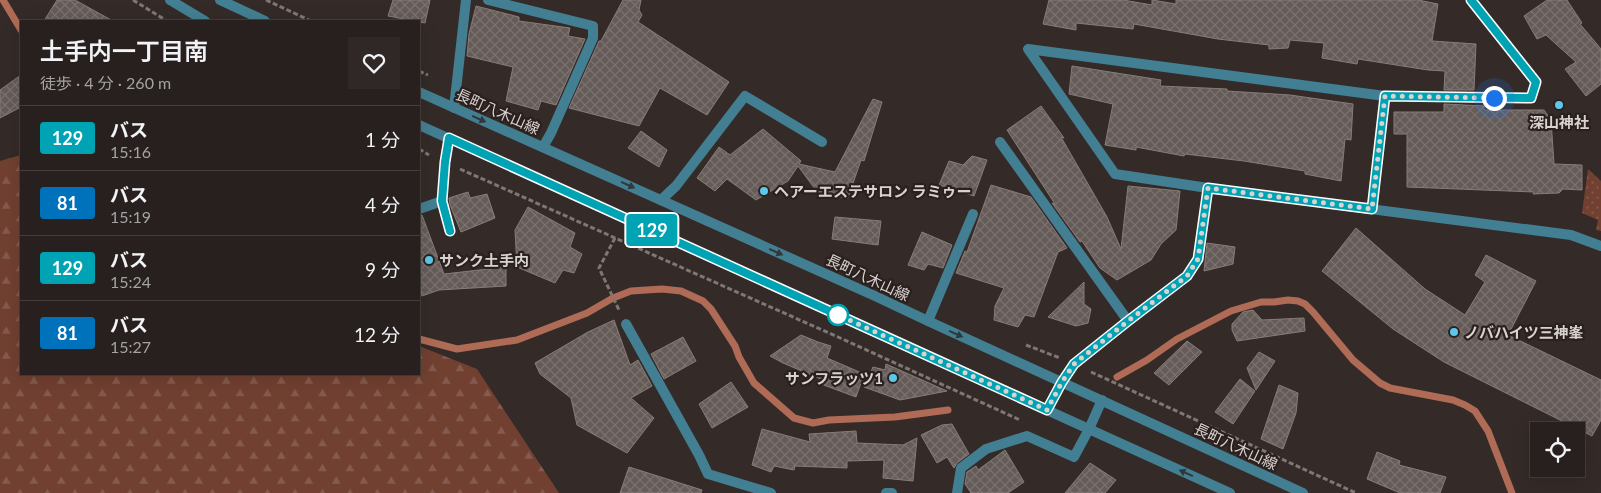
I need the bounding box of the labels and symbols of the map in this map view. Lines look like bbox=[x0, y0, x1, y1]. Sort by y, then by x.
street label: 長町八木山線 bbox=[453, 84, 543, 138]
your location bbox=[1482, 86, 1507, 111]
marker: 深山神社 bbox=[1553, 99, 1565, 111]
place label: 深山神社 bbox=[1529, 113, 1589, 131]
one-way arrow bbox=[472, 115, 486, 123]
one-way arrow bbox=[621, 182, 635, 190]
place label: ヘアーエステサロン ラミゥー bbox=[774, 182, 972, 200]
marker: ヘアーエステサロン ラミゥー bbox=[758, 185, 770, 197]
line badge: 129 bbox=[623, 214, 681, 246]
one-way arrow bbox=[769, 248, 783, 256]
street label: 長町八木山線 bbox=[823, 250, 913, 304]
place label: サンク土手内 bbox=[439, 251, 529, 269]
marker: サンク土手内 bbox=[423, 254, 435, 266]
unlabelled marker bbox=[827, 304, 849, 326]
place label: ノバハイツ三神峯 bbox=[1464, 323, 1584, 341]
marker: ノバハイツ三神峯 bbox=[1448, 326, 1460, 338]
one-way arrow bbox=[948, 329, 963, 338]
place label: サンフラッツ1 bbox=[785, 369, 883, 387]
marker: サンフラッツ1 bbox=[887, 372, 899, 384]
street label: 長町八木山線 bbox=[1191, 419, 1281, 473]
one-way arrow bbox=[1179, 468, 1193, 476]

